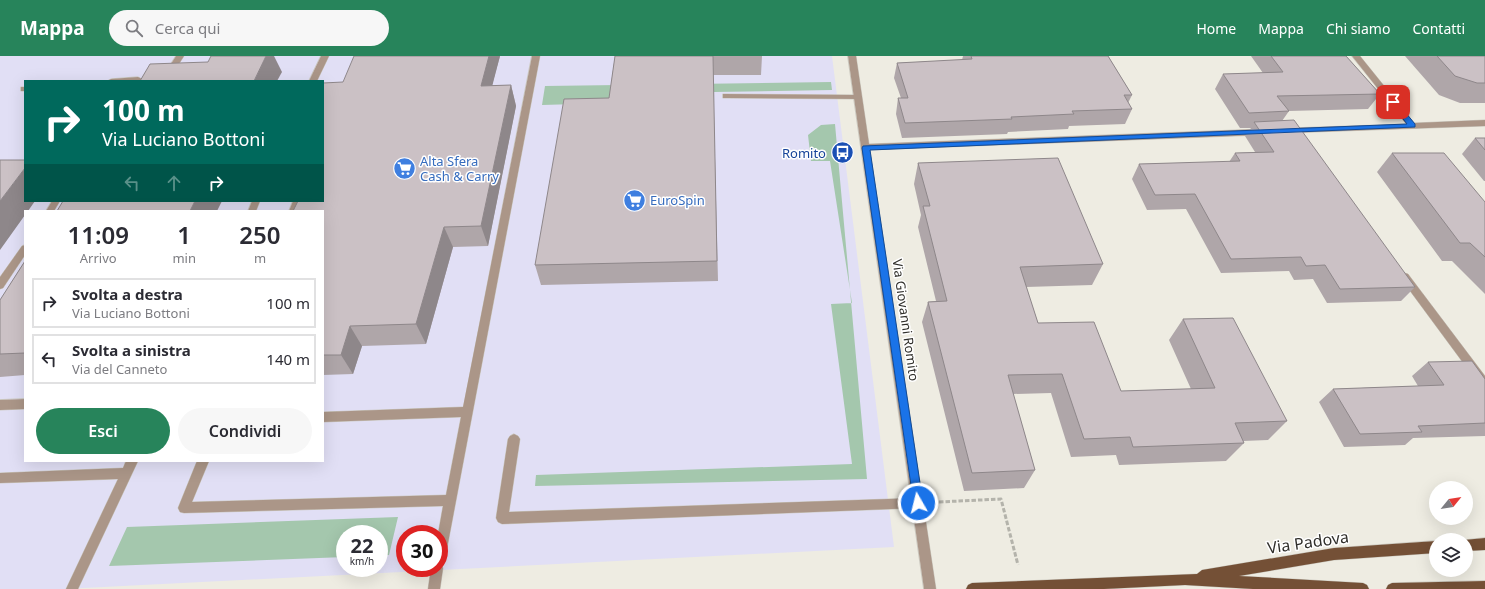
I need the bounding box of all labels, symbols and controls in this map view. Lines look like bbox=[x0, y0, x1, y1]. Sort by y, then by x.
search box bbox=[109, 10, 389, 46]
text: Mappa bbox=[20, 15, 85, 41]
icon: search bbox=[123, 17, 145, 39]
text: Cerca qui bbox=[155, 18, 220, 38]
text: Home bbox=[1196, 19, 1236, 38]
text: Mappa bbox=[1258, 19, 1304, 38]
text: Chi siamo bbox=[1326, 19, 1390, 38]
text: Contatti bbox=[1412, 19, 1465, 38]
pin bbox=[1376, 85, 1410, 119]
text: 100 m bbox=[102, 91, 185, 129]
icon: arrive bbox=[1382, 91, 1404, 113]
icon: right bbox=[36, 96, 88, 148]
text: Via Luciano Bottoni bbox=[102, 127, 265, 151]
bus stop icon: Romito bbox=[829, 140, 855, 166]
place label: Romito bbox=[782, 144, 826, 162]
place label: Alta Sfera Cash & Carry bbox=[420, 152, 499, 185]
supermarket icon: Alta Sfera Cash & Carry bbox=[392, 155, 418, 181]
icon: left bbox=[121, 172, 143, 194]
icon: ahead bbox=[163, 172, 185, 194]
icon: right bbox=[205, 172, 227, 194]
supermarket icon: EuroSpin bbox=[622, 187, 648, 213]
place label: EuroSpin bbox=[650, 191, 705, 209]
text: 11:09 bbox=[67, 218, 129, 251]
text: 1 bbox=[177, 218, 191, 251]
text: 250 bbox=[239, 218, 281, 251]
text: Arrivo bbox=[80, 249, 117, 267]
text: min bbox=[172, 249, 196, 267]
text: m bbox=[254, 249, 266, 267]
street label: Via Giovanni Romito bbox=[889, 258, 923, 382]
text: Svolta a destra bbox=[72, 284, 183, 304]
icon: right bbox=[38, 292, 60, 314]
text: 100 m bbox=[266, 293, 310, 313]
text: Via Luciano Bottoni bbox=[72, 304, 190, 322]
text: Svolta a sinistra bbox=[72, 340, 191, 360]
icon: left bbox=[38, 348, 60, 370]
text: 140 m bbox=[266, 349, 310, 369]
text: Via del Canneto bbox=[72, 360, 167, 378]
button: Esci bbox=[36, 408, 170, 454]
button: Condividi bbox=[178, 408, 312, 454]
north arrow bbox=[1429, 481, 1473, 525]
map controls bbox=[1429, 481, 1473, 577]
position arrow bbox=[897, 482, 939, 524]
speed limit sign: 30 bbox=[396, 525, 448, 577]
street label: Via Padova bbox=[1266, 525, 1350, 559]
text: 22 bbox=[351, 532, 373, 559]
button: layers bbox=[1429, 533, 1473, 577]
text: km/h bbox=[350, 554, 374, 568]

